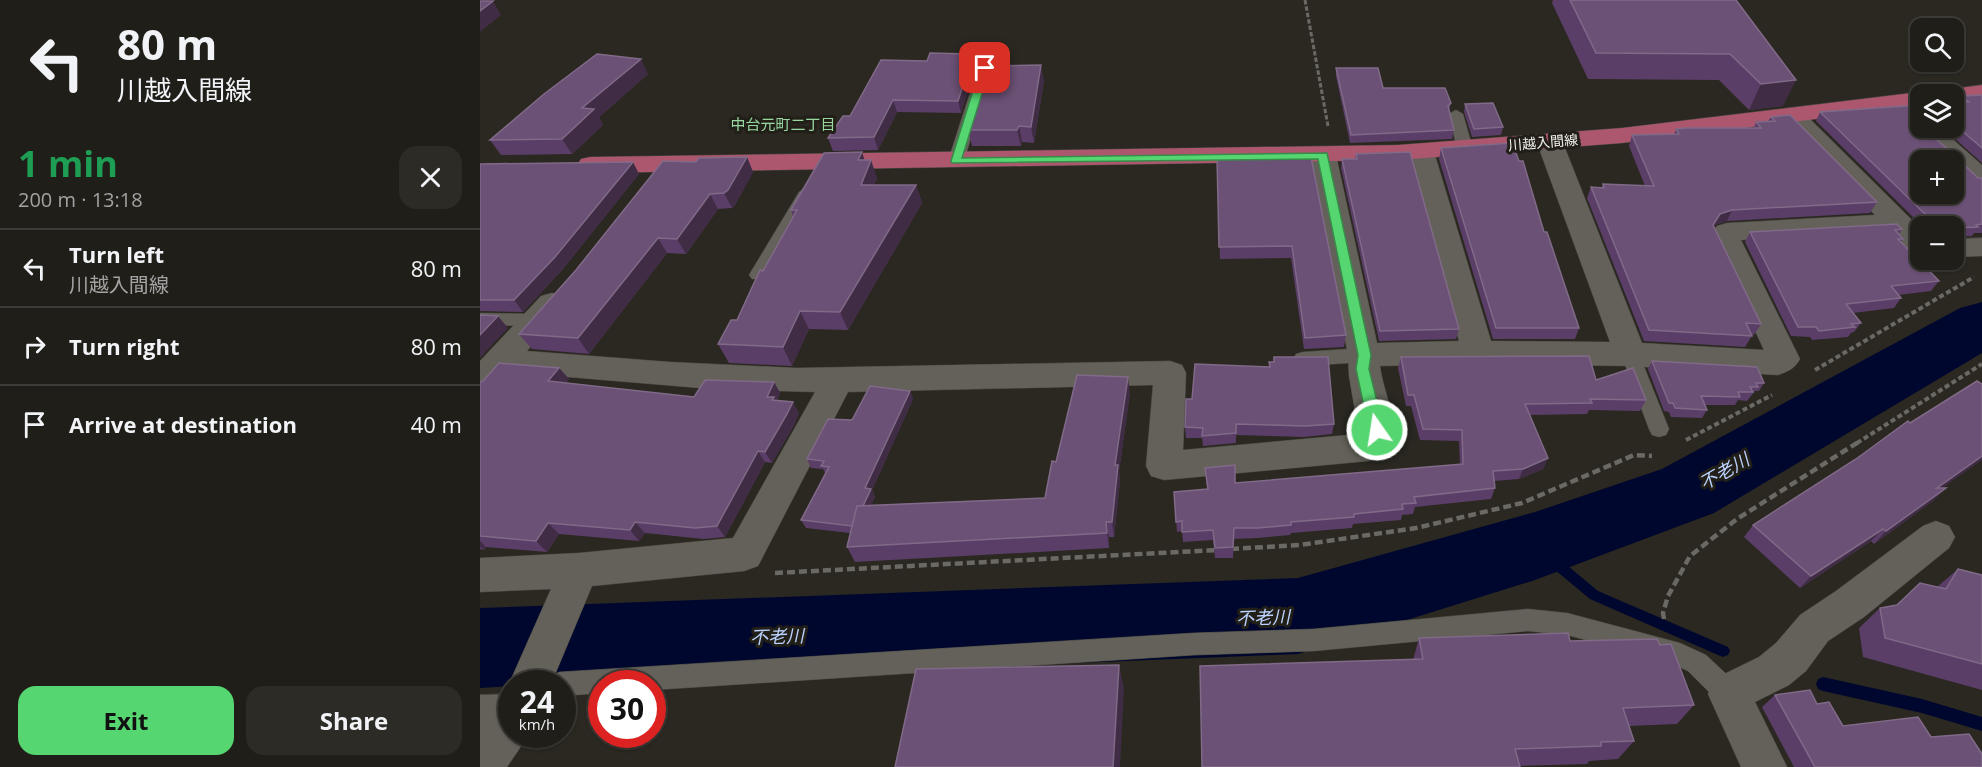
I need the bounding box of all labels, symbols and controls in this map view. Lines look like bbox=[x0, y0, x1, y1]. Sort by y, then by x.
text: 80 m bbox=[117, 15, 217, 72]
map controls bbox=[1910, 18, 1964, 270]
button: search bbox=[1910, 18, 1964, 72]
icon: left bbox=[18, 24, 96, 102]
pin bbox=[959, 42, 1010, 93]
icon: arrive bbox=[968, 51, 1001, 84]
text: 川越入間線 bbox=[117, 71, 252, 108]
button: layers bbox=[1910, 84, 1964, 138]
district label: 中台元町二丁目 bbox=[730, 114, 836, 134]
street label: 川越入間線 bbox=[1507, 129, 1579, 155]
text: 1 min bbox=[18, 139, 118, 188]
button: close bbox=[399, 146, 462, 209]
button: + bbox=[1910, 150, 1964, 204]
text: 200 m · 13:18 bbox=[18, 186, 143, 213]
button: − bbox=[1910, 216, 1964, 270]
text: Turn left bbox=[69, 239, 164, 269]
icon: left bbox=[18, 252, 51, 285]
text: 80 m bbox=[411, 253, 462, 283]
text: 川越入間線 bbox=[69, 271, 169, 298]
icon: right bbox=[18, 330, 51, 363]
text: Turn right bbox=[69, 331, 180, 361]
text: 80 m bbox=[411, 331, 462, 361]
position arrow bbox=[1345, 398, 1409, 462]
icon: arrive bbox=[18, 408, 51, 441]
text: Arrive at destination bbox=[69, 409, 297, 439]
text: 40 m bbox=[411, 409, 462, 439]
water label: 不老川 bbox=[1695, 446, 1755, 495]
water label: 不老川 bbox=[1236, 604, 1292, 630]
water label: 不老川 bbox=[750, 623, 806, 649]
speed limit sign: 30 bbox=[588, 670, 666, 748]
text: 24 bbox=[520, 681, 554, 722]
button: Exit bbox=[18, 686, 234, 755]
button: Share bbox=[246, 686, 462, 755]
text: km/h bbox=[519, 714, 555, 734]

